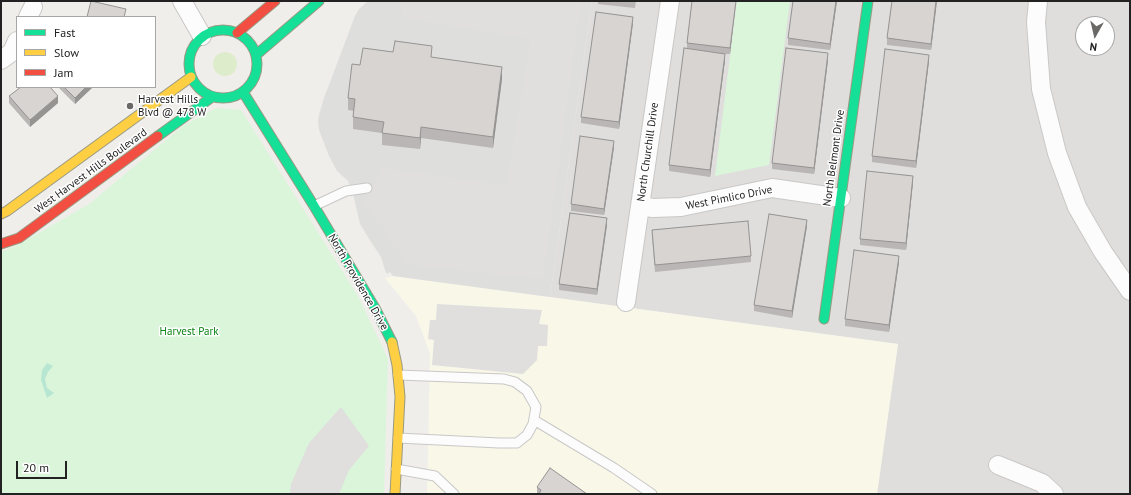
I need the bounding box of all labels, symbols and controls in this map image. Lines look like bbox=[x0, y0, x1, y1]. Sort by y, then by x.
legend bbox=[16, 16, 156, 88]
north arrow bbox=[1075, 16, 1115, 56]
text: Fast bbox=[54, 25, 75, 40]
text: N bbox=[1089, 39, 1098, 54]
text: Slow bbox=[54, 45, 79, 60]
text: Jam bbox=[54, 65, 73, 80]
place label: Harvest Hills Blvd @ 478 W bbox=[138, 93, 206, 119]
marker: Harvest Hills Blvd @ 478 W bbox=[125, 101, 135, 111]
street label: North Churchill Drive bbox=[635, 102, 661, 202]
street label: North Belmont Drive bbox=[821, 109, 847, 207]
street label: West Harvest Hills Boulevard bbox=[32, 126, 150, 216]
street label: West Pimlico Drive bbox=[685, 183, 773, 213]
street label: North Providence Drive bbox=[325, 232, 391, 332]
park label: Harvest Park bbox=[160, 325, 218, 339]
scale bar bbox=[18, 453, 69, 479]
text: 20 m bbox=[23, 460, 49, 475]

